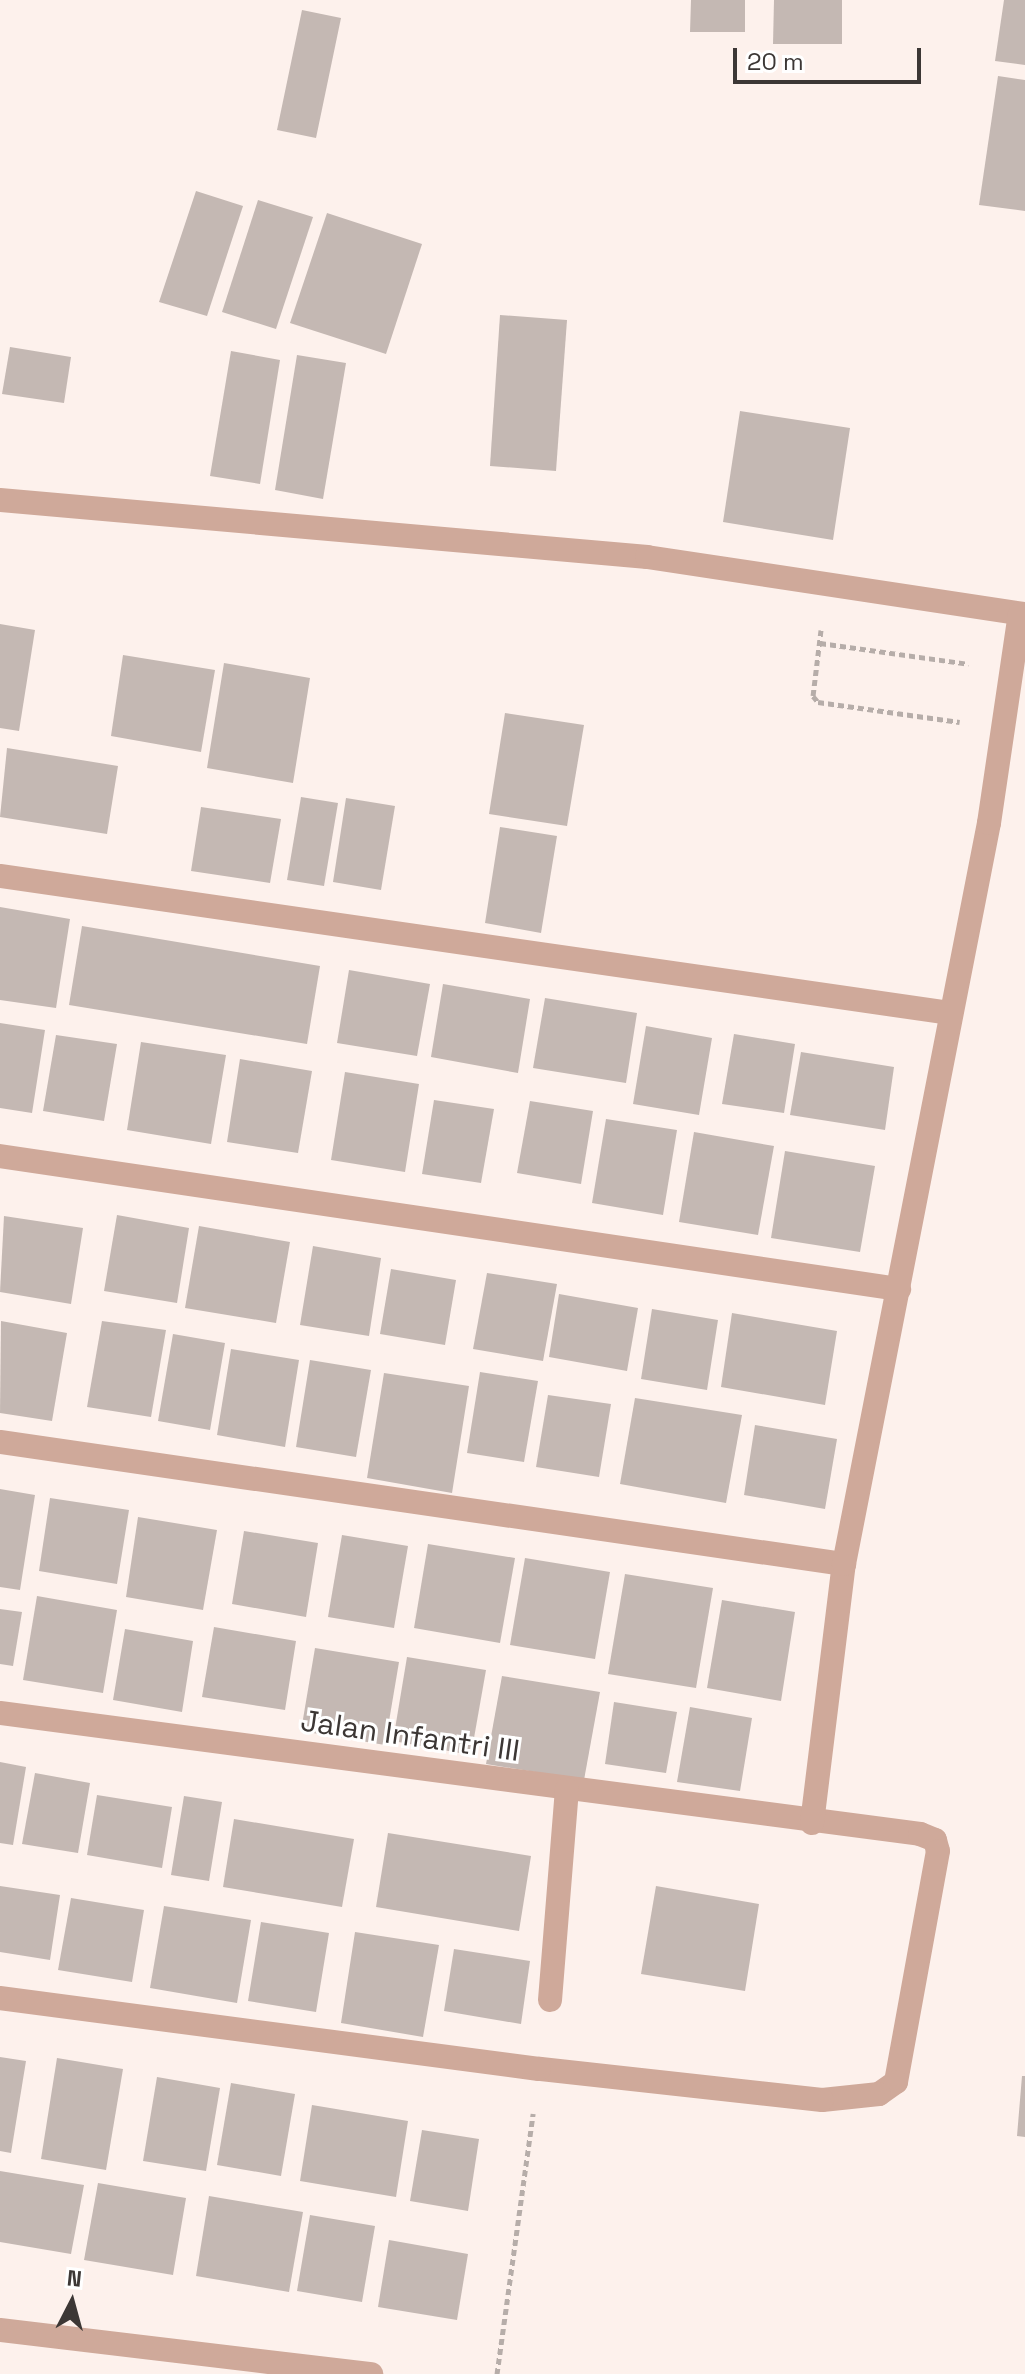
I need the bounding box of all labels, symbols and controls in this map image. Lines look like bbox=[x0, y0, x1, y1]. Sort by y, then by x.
scale bar bbox=[737, 32, 925, 82]
text: 20 m bbox=[747, 46, 804, 77]
street label: Jalan Infantri III bbox=[298, 1703, 522, 1769]
north arrow bbox=[32, 2262, 112, 2342]
text: N bbox=[66, 2263, 83, 2293]

